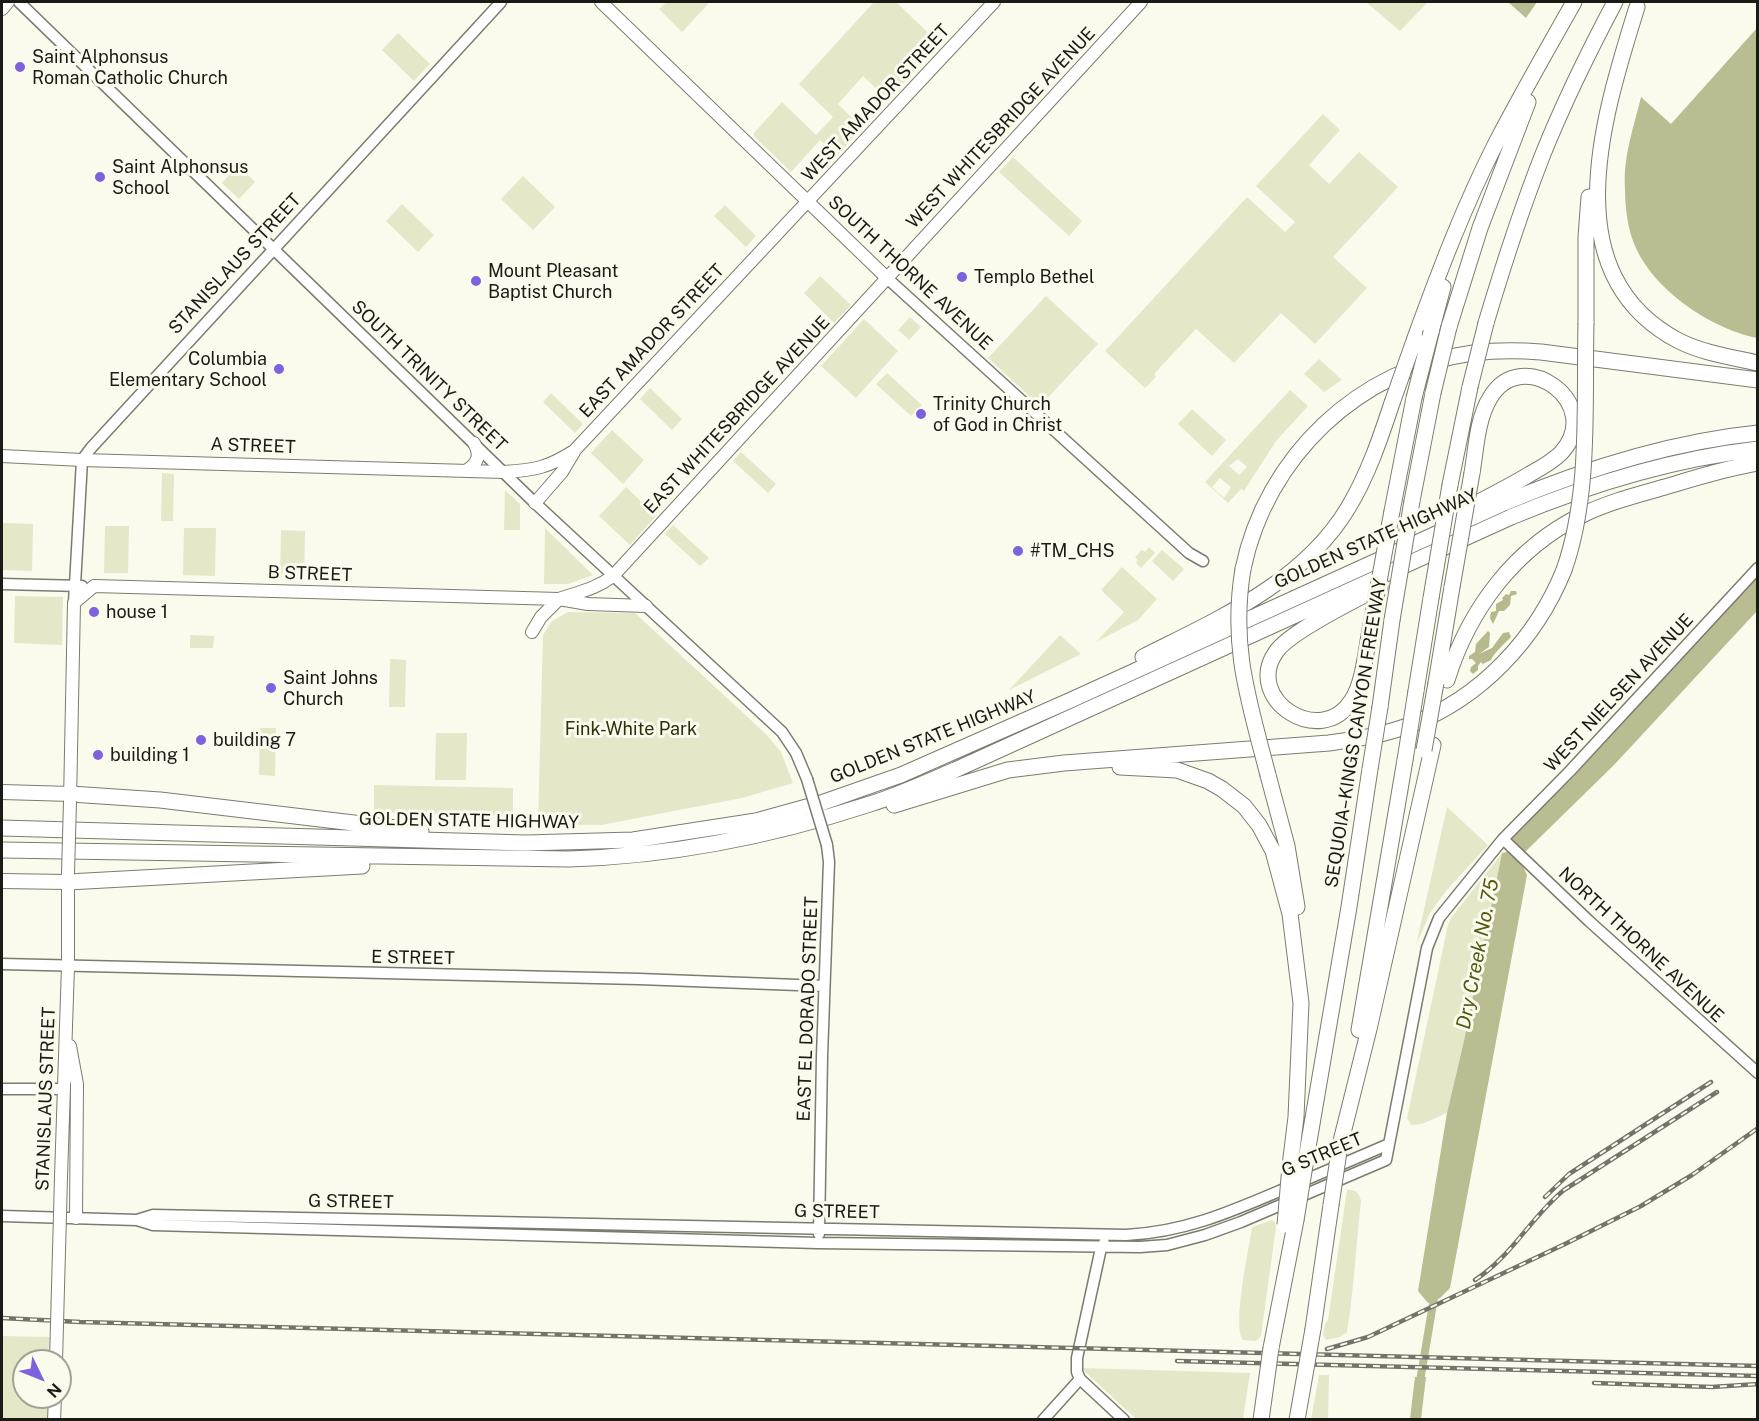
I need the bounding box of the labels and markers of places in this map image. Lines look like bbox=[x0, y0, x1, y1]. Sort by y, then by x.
place label: Saint Alphonsus Roman Catholic Church bbox=[32, 46, 228, 88]
marker: Saint Alphonsus Roman Catholic Church bbox=[13, 60, 27, 74]
place label: Saint Alphonsus School bbox=[112, 156, 248, 198]
marker: Saint Alphonsus School bbox=[93, 170, 107, 184]
place label: Mount Pleasant Baptist Church bbox=[488, 260, 618, 302]
place label: Templo Bethel bbox=[974, 266, 1094, 288]
marker: Templo Bethel bbox=[955, 270, 969, 284]
marker: Mount Pleasant Baptist Church bbox=[469, 274, 483, 288]
place label: Columbia Elementary School bbox=[109, 348, 267, 391]
marker: Columbia Elementary School bbox=[272, 362, 286, 376]
place label: Trinity Church of God in Christ bbox=[933, 393, 1062, 436]
marker: Trinity Church of God in Christ bbox=[914, 407, 928, 421]
place label: #TM_CHS bbox=[1030, 540, 1114, 562]
marker: #TM_CHS bbox=[1011, 544, 1025, 558]
place label: house 1 bbox=[106, 601, 168, 623]
marker: house 1 bbox=[87, 605, 101, 619]
place label: Saint Johns Church bbox=[283, 667, 378, 710]
marker: Saint Johns Church bbox=[264, 681, 278, 695]
place label: building 7 bbox=[213, 729, 296, 751]
marker: building 7 bbox=[194, 733, 208, 747]
place label: building 1 bbox=[110, 744, 190, 766]
marker: building 1 bbox=[91, 748, 105, 762]

